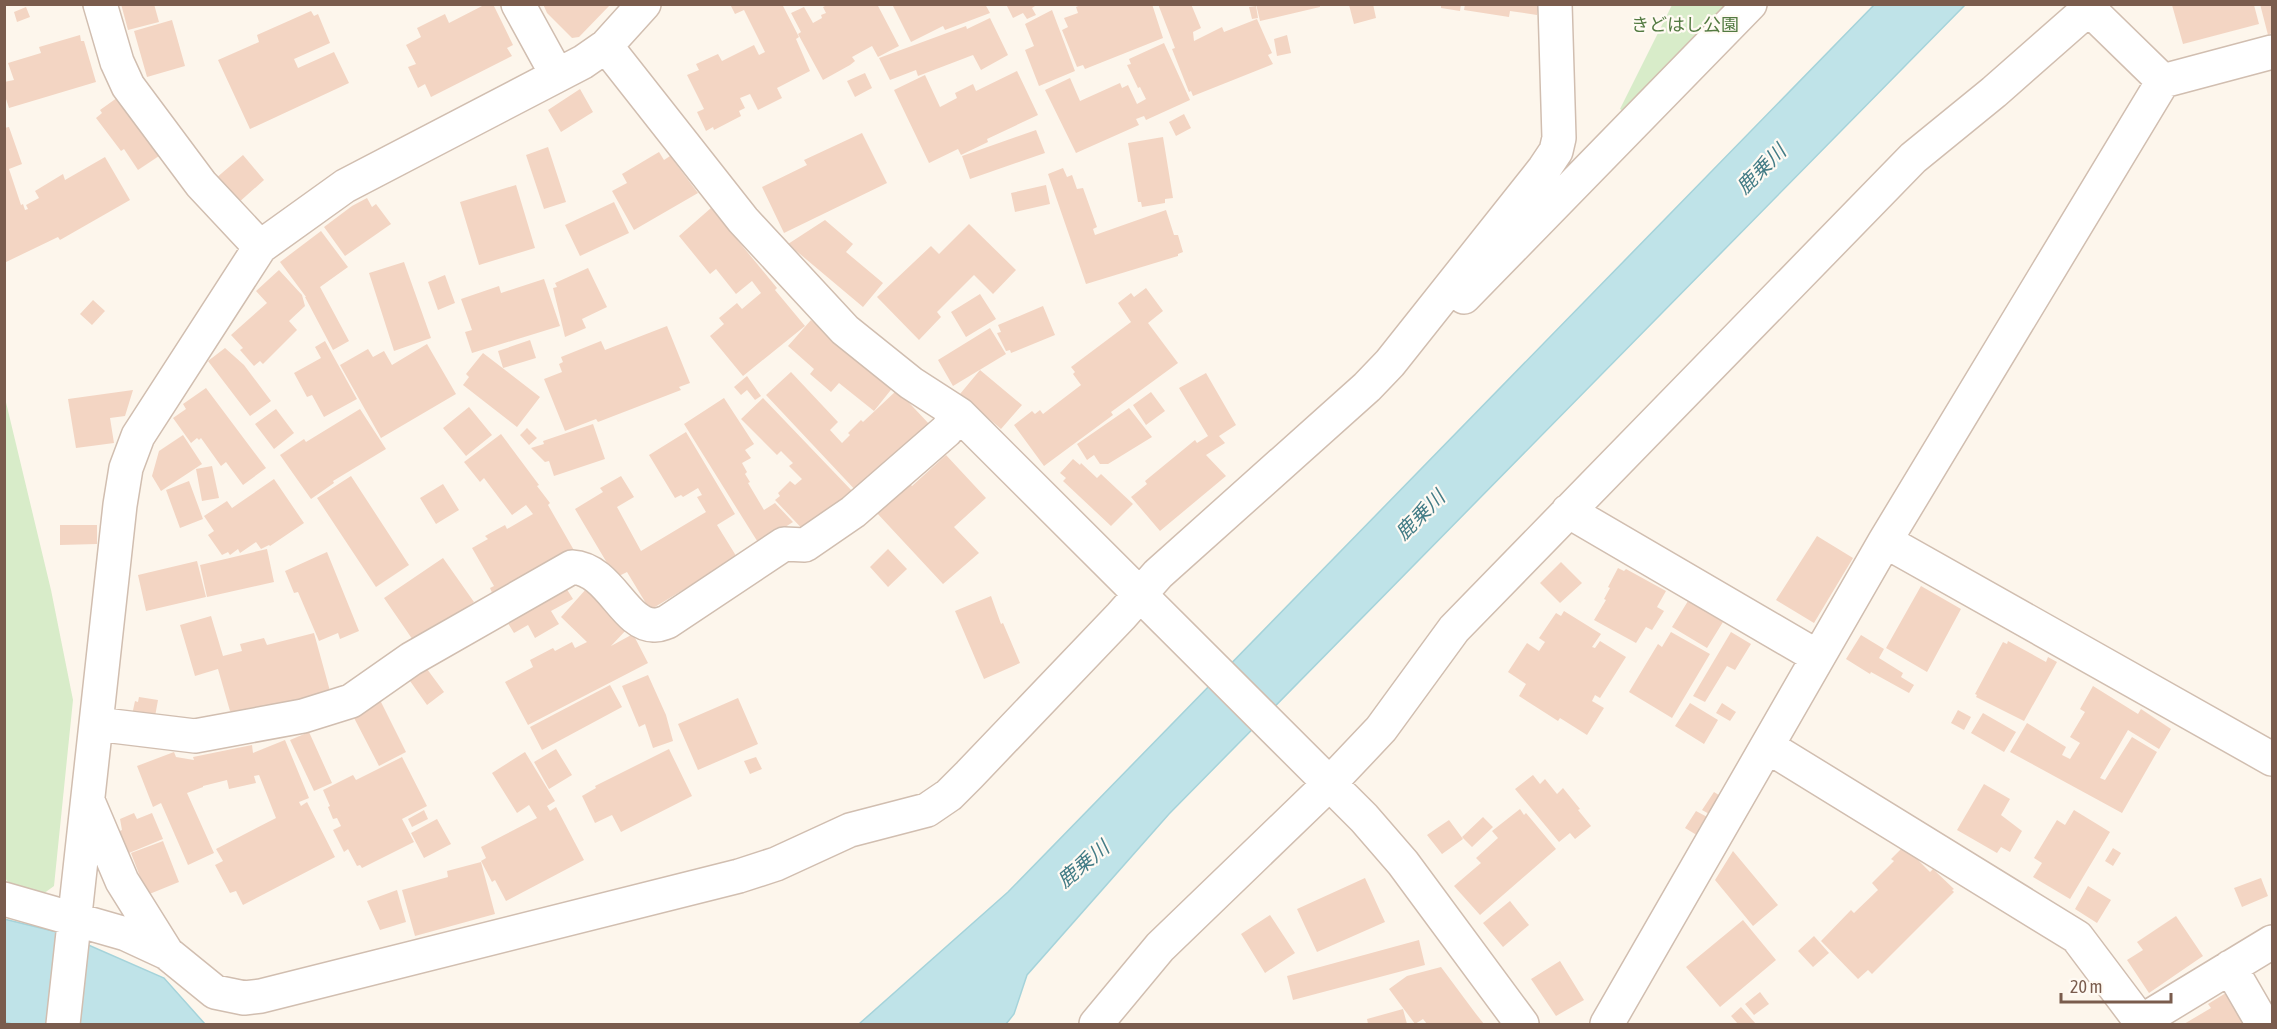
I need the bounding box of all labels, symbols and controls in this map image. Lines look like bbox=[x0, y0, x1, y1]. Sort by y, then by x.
park label: きどはし公園 bbox=[1631, 14, 1739, 35]
water label: 鹿乗川 bbox=[1731, 138, 1791, 198]
water label: 鹿乗川 bbox=[1390, 484, 1450, 544]
water label: 鹿乗川 bbox=[1052, 834, 1115, 892]
scale bar bbox=[2061, 966, 2170, 1004]
text: 20 m bbox=[2070, 976, 2102, 997]

